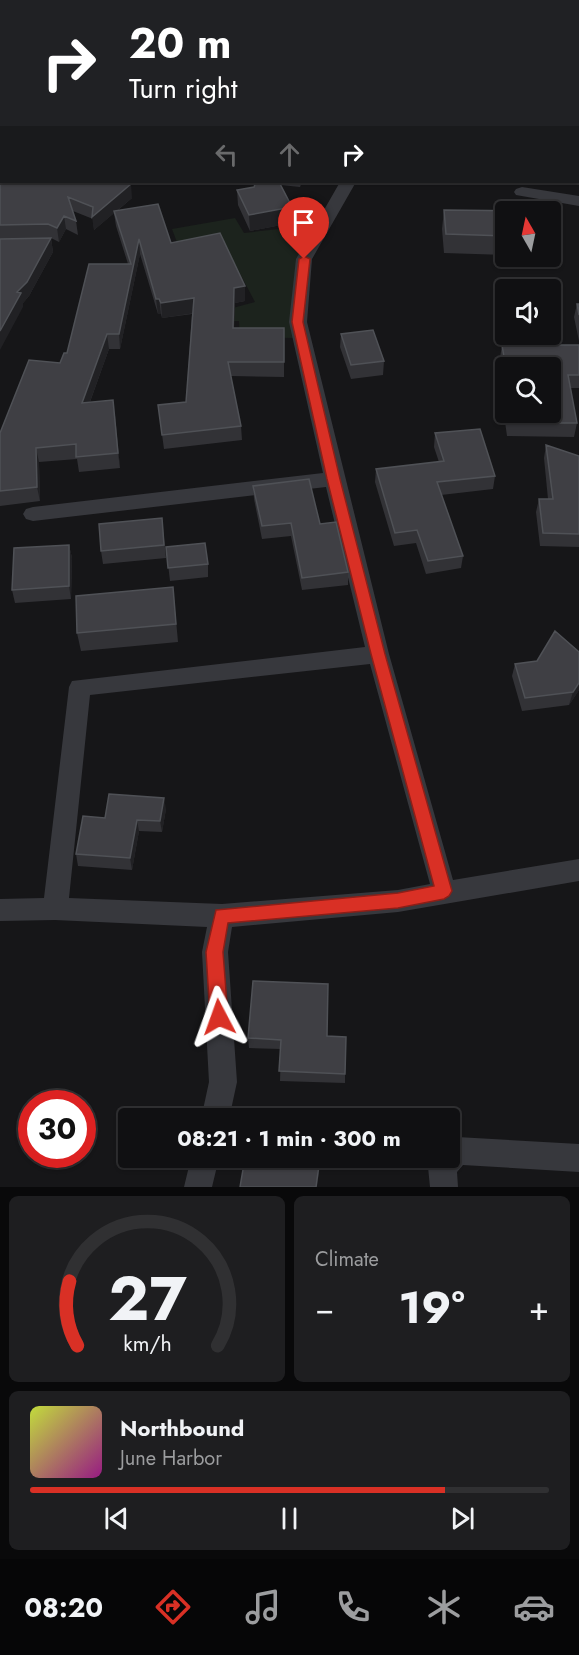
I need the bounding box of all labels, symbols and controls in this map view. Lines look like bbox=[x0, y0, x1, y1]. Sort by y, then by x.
text: 20 m bbox=[129, 13, 231, 74]
icon: right bbox=[30, 24, 108, 102]
text: Turn right bbox=[129, 69, 237, 108]
icon: left bbox=[210, 138, 243, 171]
icon: ahead bbox=[273, 138, 306, 171]
icon: right bbox=[336, 138, 369, 171]
pin bbox=[278, 197, 329, 259]
north arrow bbox=[495, 201, 561, 267]
map controls bbox=[495, 201, 561, 423]
icon: arrive bbox=[287, 206, 320, 239]
button: sound bbox=[495, 279, 561, 345]
button: search bbox=[495, 357, 561, 423]
position arrow bbox=[187, 985, 251, 1049]
speed limit sign: 30 bbox=[18, 1090, 96, 1168]
text: 08:21 · 1 min · 300 m bbox=[177, 1122, 401, 1154]
text: Climate bbox=[315, 1245, 379, 1274]
text: 27 bbox=[108, 1253, 187, 1343]
text: 19° bbox=[398, 1275, 465, 1340]
text: − bbox=[315, 1285, 334, 1332]
text: + bbox=[529, 1285, 549, 1332]
text: km/h bbox=[123, 1328, 171, 1359]
text: Northbound bbox=[120, 1412, 244, 1444]
text: June Harbor bbox=[120, 1444, 222, 1473]
icon: previous bbox=[100, 1502, 133, 1535]
icon: pause bbox=[273, 1502, 306, 1535]
icon: next bbox=[446, 1502, 479, 1535]
icon: directions bbox=[152, 1586, 194, 1628]
icon: music bbox=[242, 1586, 284, 1628]
icon: phone bbox=[332, 1586, 374, 1628]
icon: climate bbox=[423, 1586, 465, 1628]
icon: car bbox=[513, 1586, 555, 1628]
text: 08:20 bbox=[24, 1588, 103, 1627]

